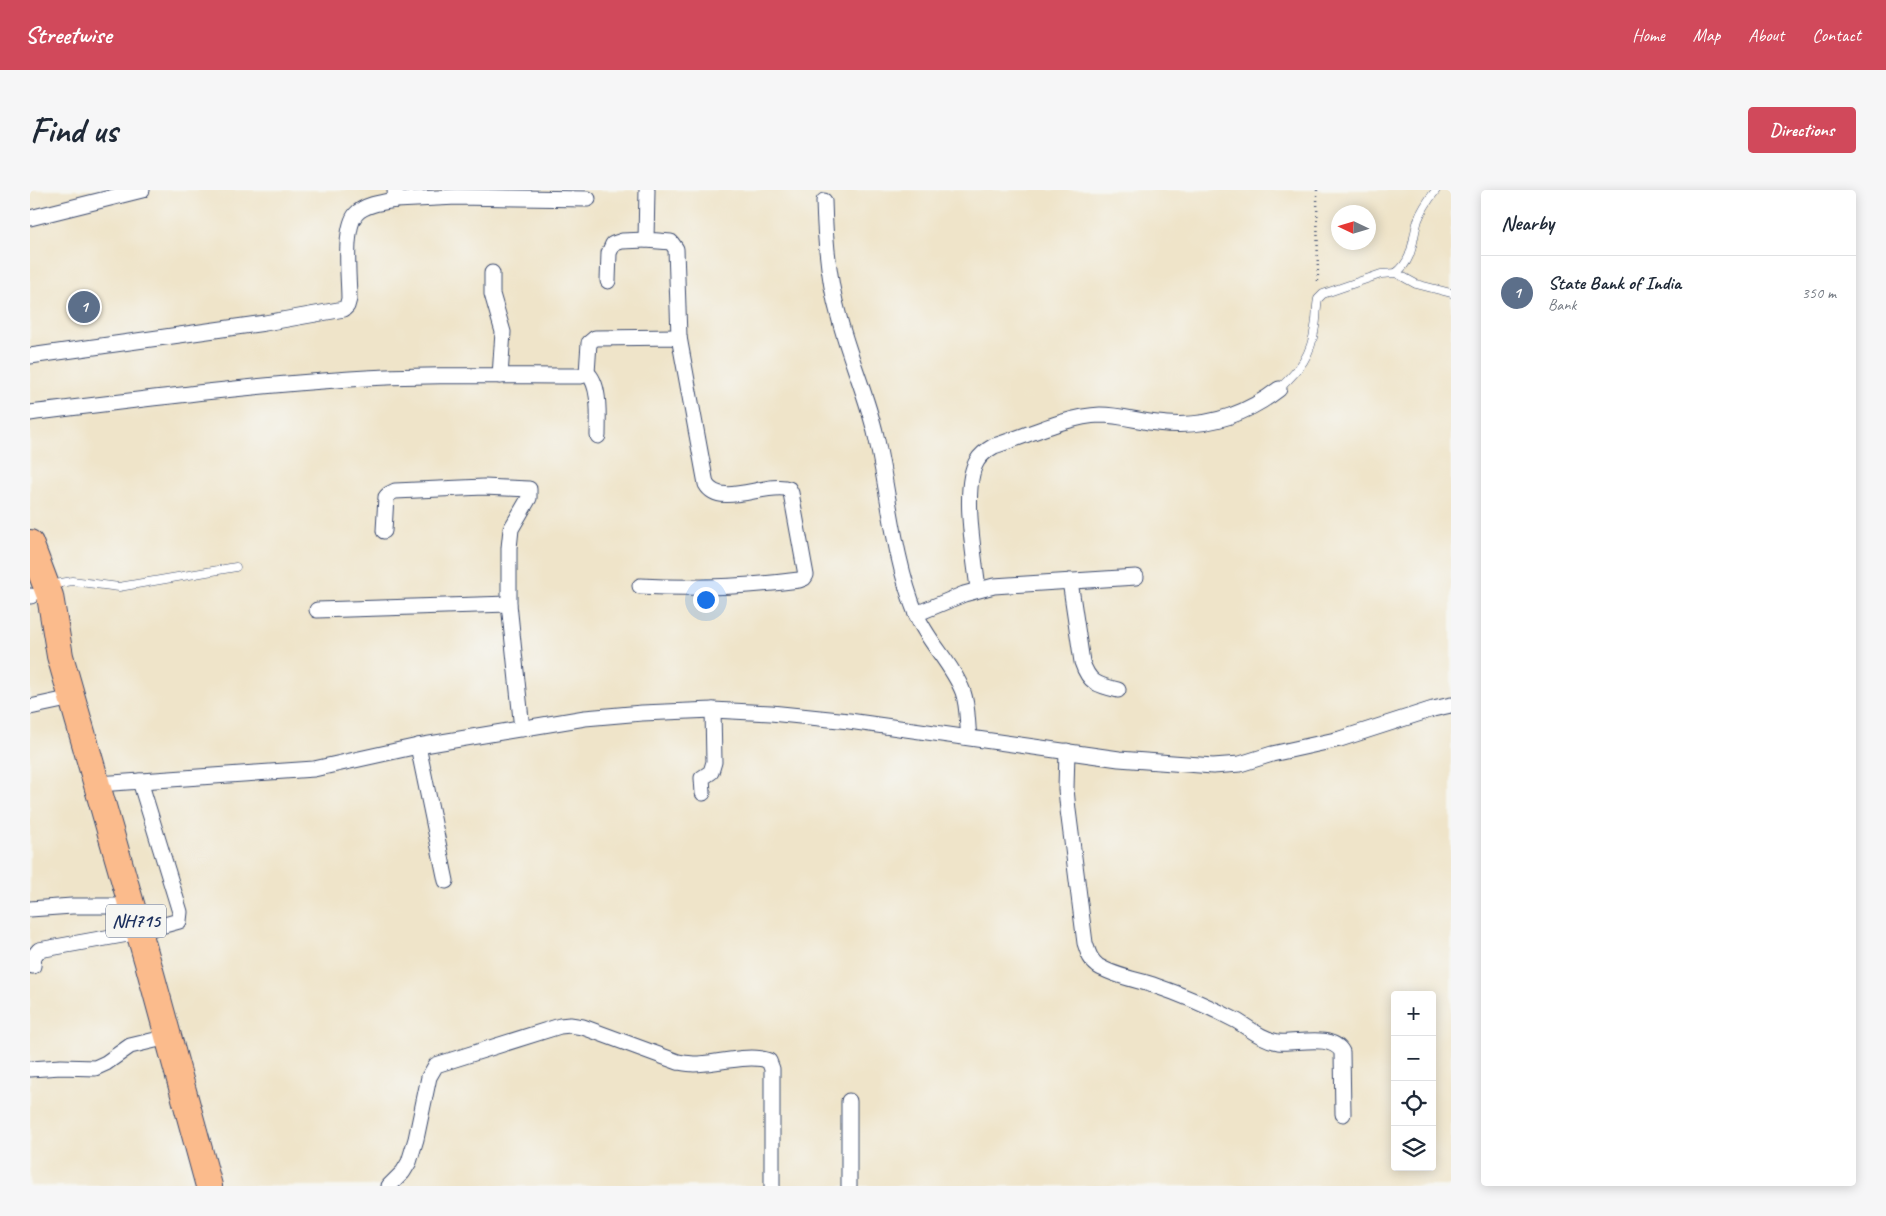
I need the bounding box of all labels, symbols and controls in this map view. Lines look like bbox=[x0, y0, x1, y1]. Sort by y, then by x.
text: Streetwise bbox=[25, 20, 111, 50]
text: Home bbox=[1632, 24, 1665, 46]
text: Map bbox=[1693, 24, 1720, 46]
text: About bbox=[1748, 24, 1784, 46]
text: Contact bbox=[1812, 24, 1861, 46]
button: Directions bbox=[1748, 107, 1856, 153]
text: Find us bbox=[30, 108, 117, 153]
north arrow bbox=[1331, 205, 1376, 250]
text: Nearby bbox=[1501, 210, 1554, 236]
text: State Bank of India bbox=[1548, 271, 1681, 295]
text: 1 bbox=[1513, 283, 1521, 303]
text: 350 m bbox=[1802, 283, 1836, 303]
pin: 1 bbox=[68, 288, 100, 326]
text: Bank bbox=[1548, 295, 1576, 315]
your location bbox=[693, 587, 719, 613]
road number: NH715 bbox=[106, 904, 166, 938]
map controls bbox=[1391, 991, 1436, 1171]
button: + bbox=[1391, 991, 1436, 1036]
button: − bbox=[1391, 1036, 1436, 1081]
button: locate bbox=[1391, 1081, 1436, 1126]
button: layers bbox=[1391, 1126, 1436, 1171]

